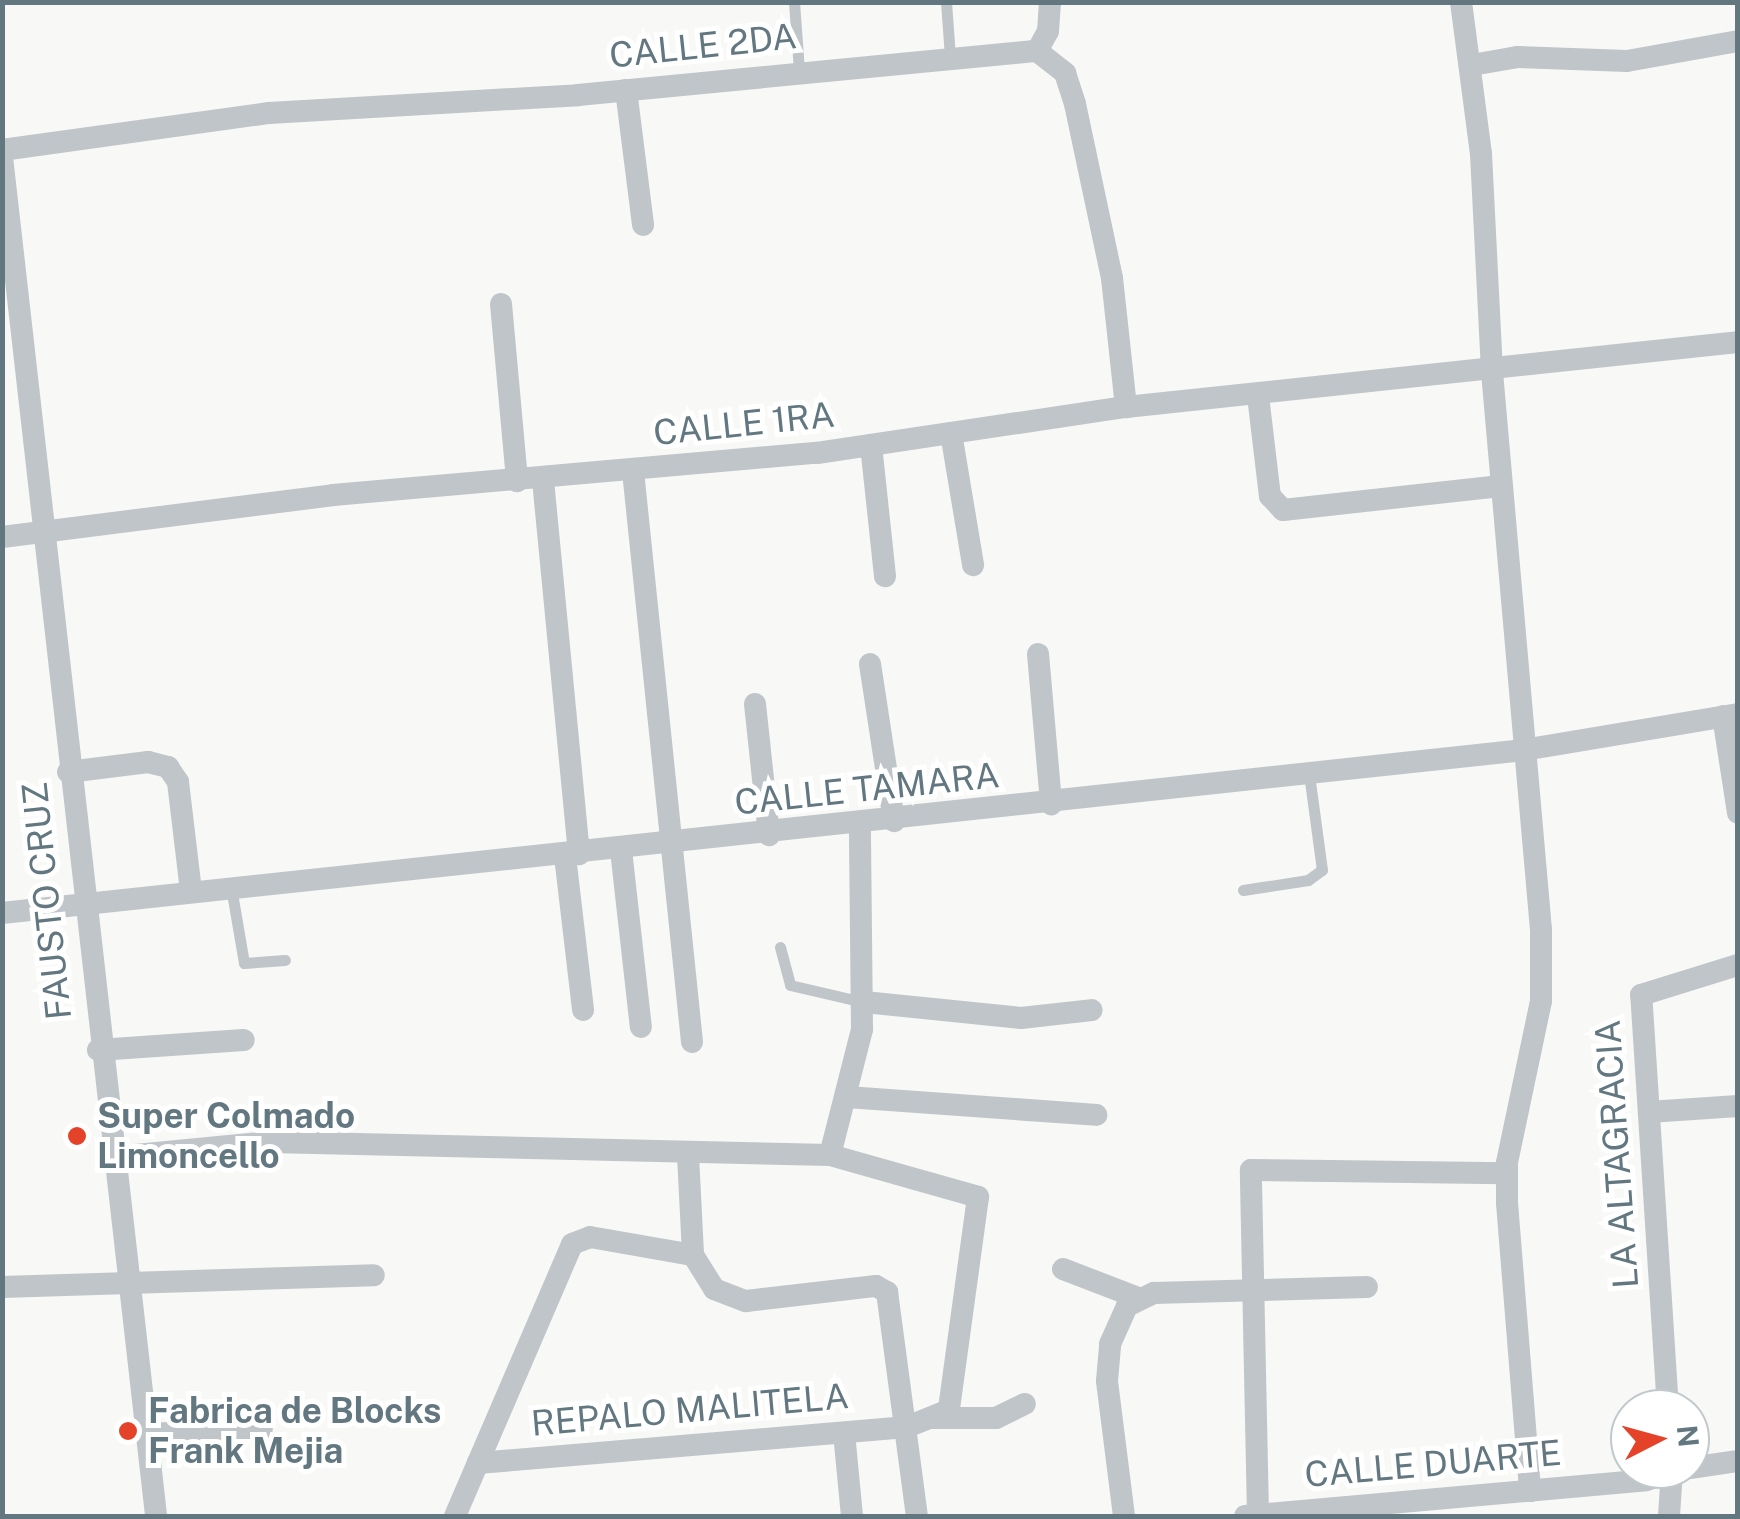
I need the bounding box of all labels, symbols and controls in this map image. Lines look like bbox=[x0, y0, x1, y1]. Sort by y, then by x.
street label: CALLE 2DA bbox=[607, 15, 799, 77]
street label: CALLE 1RA bbox=[651, 394, 837, 454]
street label: CALLE TAMARA bbox=[732, 754, 1002, 824]
street label: FAUSTO CRUZ bbox=[14, 780, 80, 1022]
street label: LA ALTAGRACIA bbox=[1587, 1018, 1647, 1290]
place label: Super Colmado Limoncello bbox=[97, 1095, 355, 1177]
marker: Super Colmado Limoncello bbox=[66, 1125, 88, 1147]
street label: REPALO MALITELA bbox=[529, 1375, 851, 1445]
north arrow bbox=[1610, 1389, 1710, 1489]
place label: Fabrica de Blocks Frank Mejia bbox=[148, 1390, 442, 1472]
marker: Fabrica de Blocks Frank Mejia bbox=[117, 1420, 139, 1442]
text: N bbox=[1671, 1423, 1706, 1449]
street label: CALLE DUARTE bbox=[1303, 1432, 1563, 1496]

